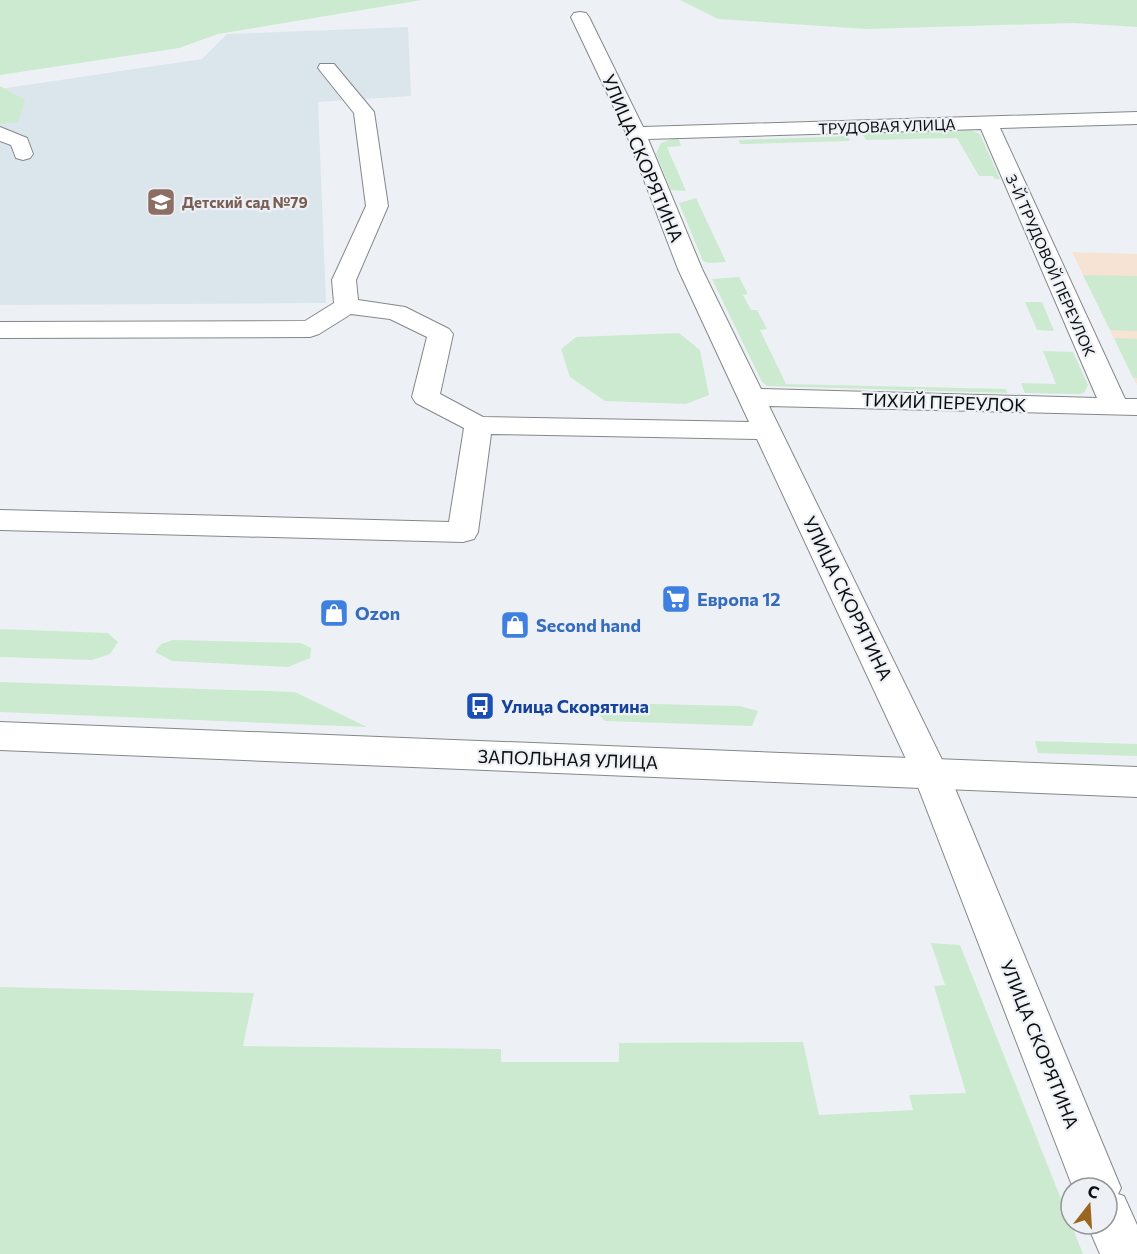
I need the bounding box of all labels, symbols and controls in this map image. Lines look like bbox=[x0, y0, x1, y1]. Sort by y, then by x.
street label: УЛИЦА СКОРЯТИНА bbox=[598, 71, 688, 245]
street label: ТРУДОВАЯ УЛИЦА bbox=[818, 115, 956, 137]
street label: 3-Й ТРУДОВОЙ ПЕРЕУЛОК bbox=[1003, 171, 1099, 359]
school or university icon: Детский сад №79 bbox=[145, 186, 177, 218]
place label: Детский сад №79 bbox=[182, 193, 308, 211]
street label: ТИХИЙ ПЕРЕУЛОК bbox=[861, 388, 1027, 416]
street label: УЛИЦА СКОРЯТИНА bbox=[799, 512, 897, 684]
supermarket icon: Европа 12 bbox=[660, 583, 692, 615]
place label: Европа 12 bbox=[697, 588, 781, 610]
shop icon: Ozon bbox=[318, 597, 350, 629]
place label: Ozon bbox=[355, 602, 400, 624]
shop icon: Second hand bbox=[499, 609, 531, 641]
place label: Second hand bbox=[536, 614, 641, 636]
bus stop icon: Улица Скорятина bbox=[464, 690, 496, 722]
place label: Улица Скорятина bbox=[501, 695, 649, 717]
street label: ЗАПОЛЬНАЯ УЛИЦА bbox=[477, 745, 659, 773]
street label: УЛИЦА СКОРЯТИНА bbox=[996, 956, 1084, 1132]
north arrow bbox=[1059, 1176, 1119, 1236]
text: С bbox=[1086, 1180, 1102, 1202]

